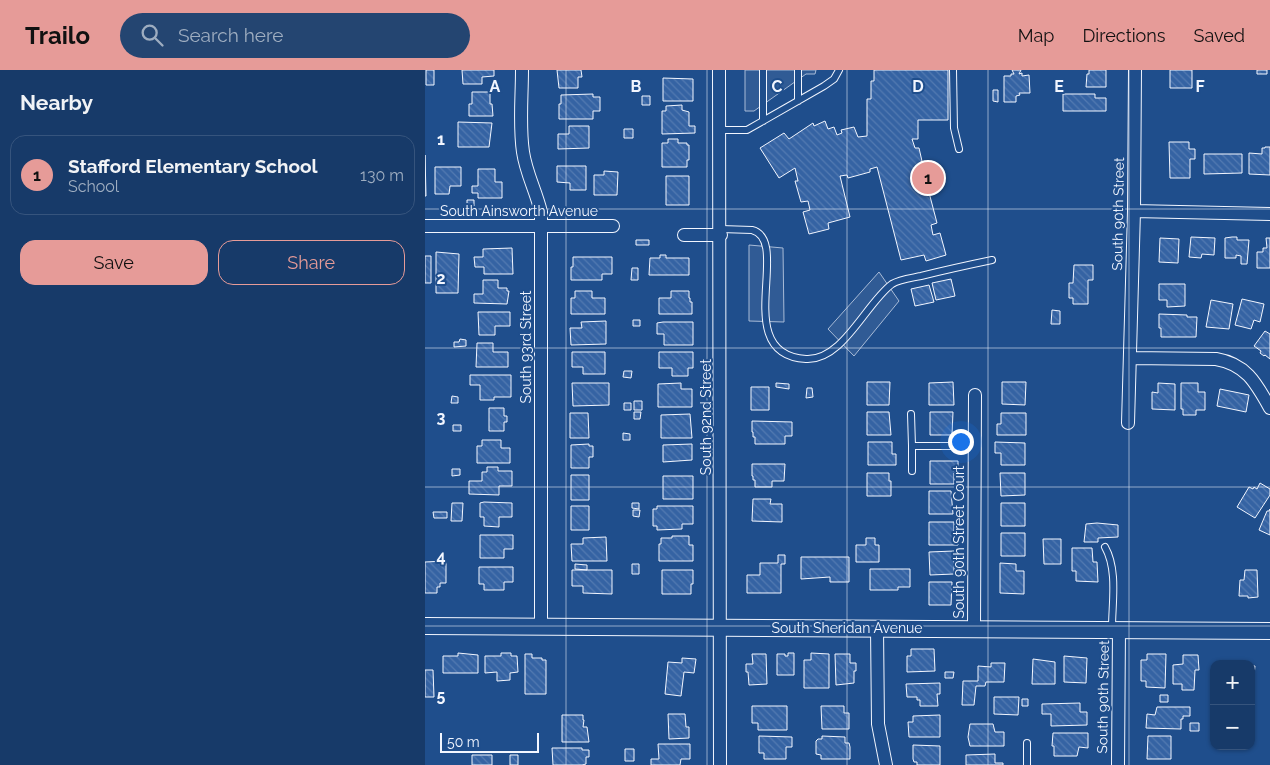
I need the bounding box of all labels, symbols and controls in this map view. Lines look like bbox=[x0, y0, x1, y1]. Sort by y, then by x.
search box bbox=[120, 13, 470, 58]
text: Trailo bbox=[25, 21, 90, 50]
icon: search bbox=[138, 21, 166, 49]
text: Search here bbox=[178, 24, 283, 46]
text: Map bbox=[1018, 25, 1054, 46]
text: Directions bbox=[1082, 25, 1166, 46]
text: Saved bbox=[1194, 25, 1245, 46]
text: A bbox=[490, 77, 501, 96]
text: B bbox=[631, 77, 642, 96]
text: C bbox=[772, 77, 783, 96]
text: D bbox=[912, 77, 924, 96]
text: E bbox=[1054, 77, 1064, 96]
text: F bbox=[1195, 77, 1205, 96]
text: Nearby bbox=[20, 90, 93, 115]
text: 1 bbox=[437, 130, 445, 149]
text: Stafford Elementary School bbox=[68, 155, 318, 177]
street label: South 90th Street bbox=[1109, 157, 1127, 271]
pin: 1 bbox=[912, 159, 944, 197]
text: 1 bbox=[33, 166, 41, 185]
text: 130 m bbox=[360, 166, 404, 185]
text: School bbox=[68, 177, 119, 196]
street label: South Ainsworth Avenue bbox=[440, 203, 598, 219]
button: Save bbox=[20, 240, 208, 285]
button: Share bbox=[218, 240, 405, 285]
text: 2 bbox=[436, 269, 446, 288]
street label: South 93rd Street bbox=[518, 290, 534, 404]
street label: South 92nd Street bbox=[698, 359, 714, 475]
text: 3 bbox=[437, 408, 446, 427]
your location bbox=[948, 429, 974, 455]
street label: South 90th Street Court bbox=[951, 465, 967, 619]
text: 4 bbox=[436, 547, 446, 566]
street label: South Sheridan Avenue bbox=[771, 620, 923, 636]
street label: South 90th Street bbox=[1094, 640, 1112, 754]
map controls bbox=[1210, 660, 1255, 750]
button: + bbox=[1210, 660, 1255, 705]
text: 5 bbox=[437, 686, 446, 705]
button: − bbox=[1210, 705, 1255, 750]
scale bar bbox=[440, 730, 539, 753]
text: 50 m bbox=[447, 734, 480, 750]

